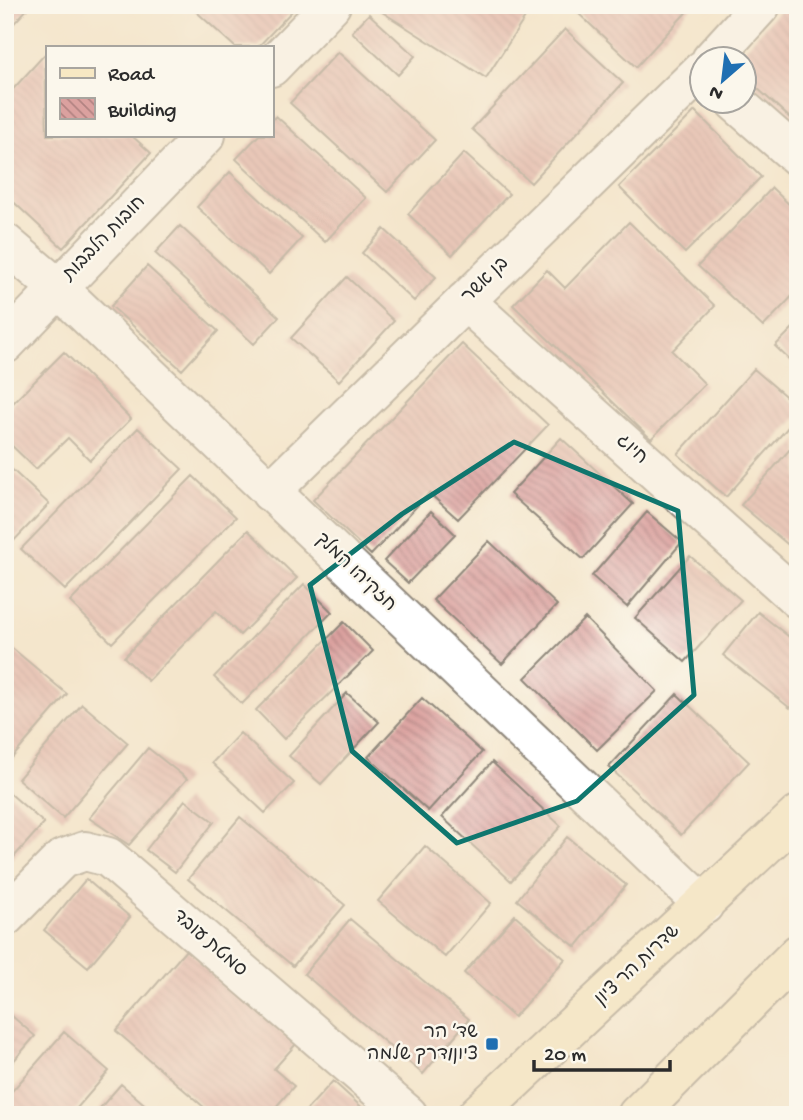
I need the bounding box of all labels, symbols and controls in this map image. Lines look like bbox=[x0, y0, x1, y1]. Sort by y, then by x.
legend bbox=[46, 46, 273, 136]
north arrow bbox=[688, 46, 758, 116]
text: Road bbox=[108, 64, 156, 89]
text: N bbox=[706, 79, 728, 105]
text: Building bbox=[107, 100, 177, 125]
street label: חובות הלבבות bbox=[57, 191, 151, 287]
street label: בן אשר bbox=[458, 253, 514, 309]
street label: חיוג bbox=[611, 430, 651, 470]
street label: חזקיהו המלך bbox=[310, 528, 401, 617]
street label: סמטת עובד bbox=[167, 905, 251, 983]
street label: שדרות הר ציון bbox=[591, 920, 686, 1011]
place label: שד׳ הר ציון/דרך שלמה bbox=[367, 1022, 478, 1067]
scale bar bbox=[534, 1029, 670, 1073]
marker: שד׳ הר ציון/דרך שלמה bbox=[484, 1036, 500, 1052]
text: 20 m bbox=[544, 1044, 586, 1069]

